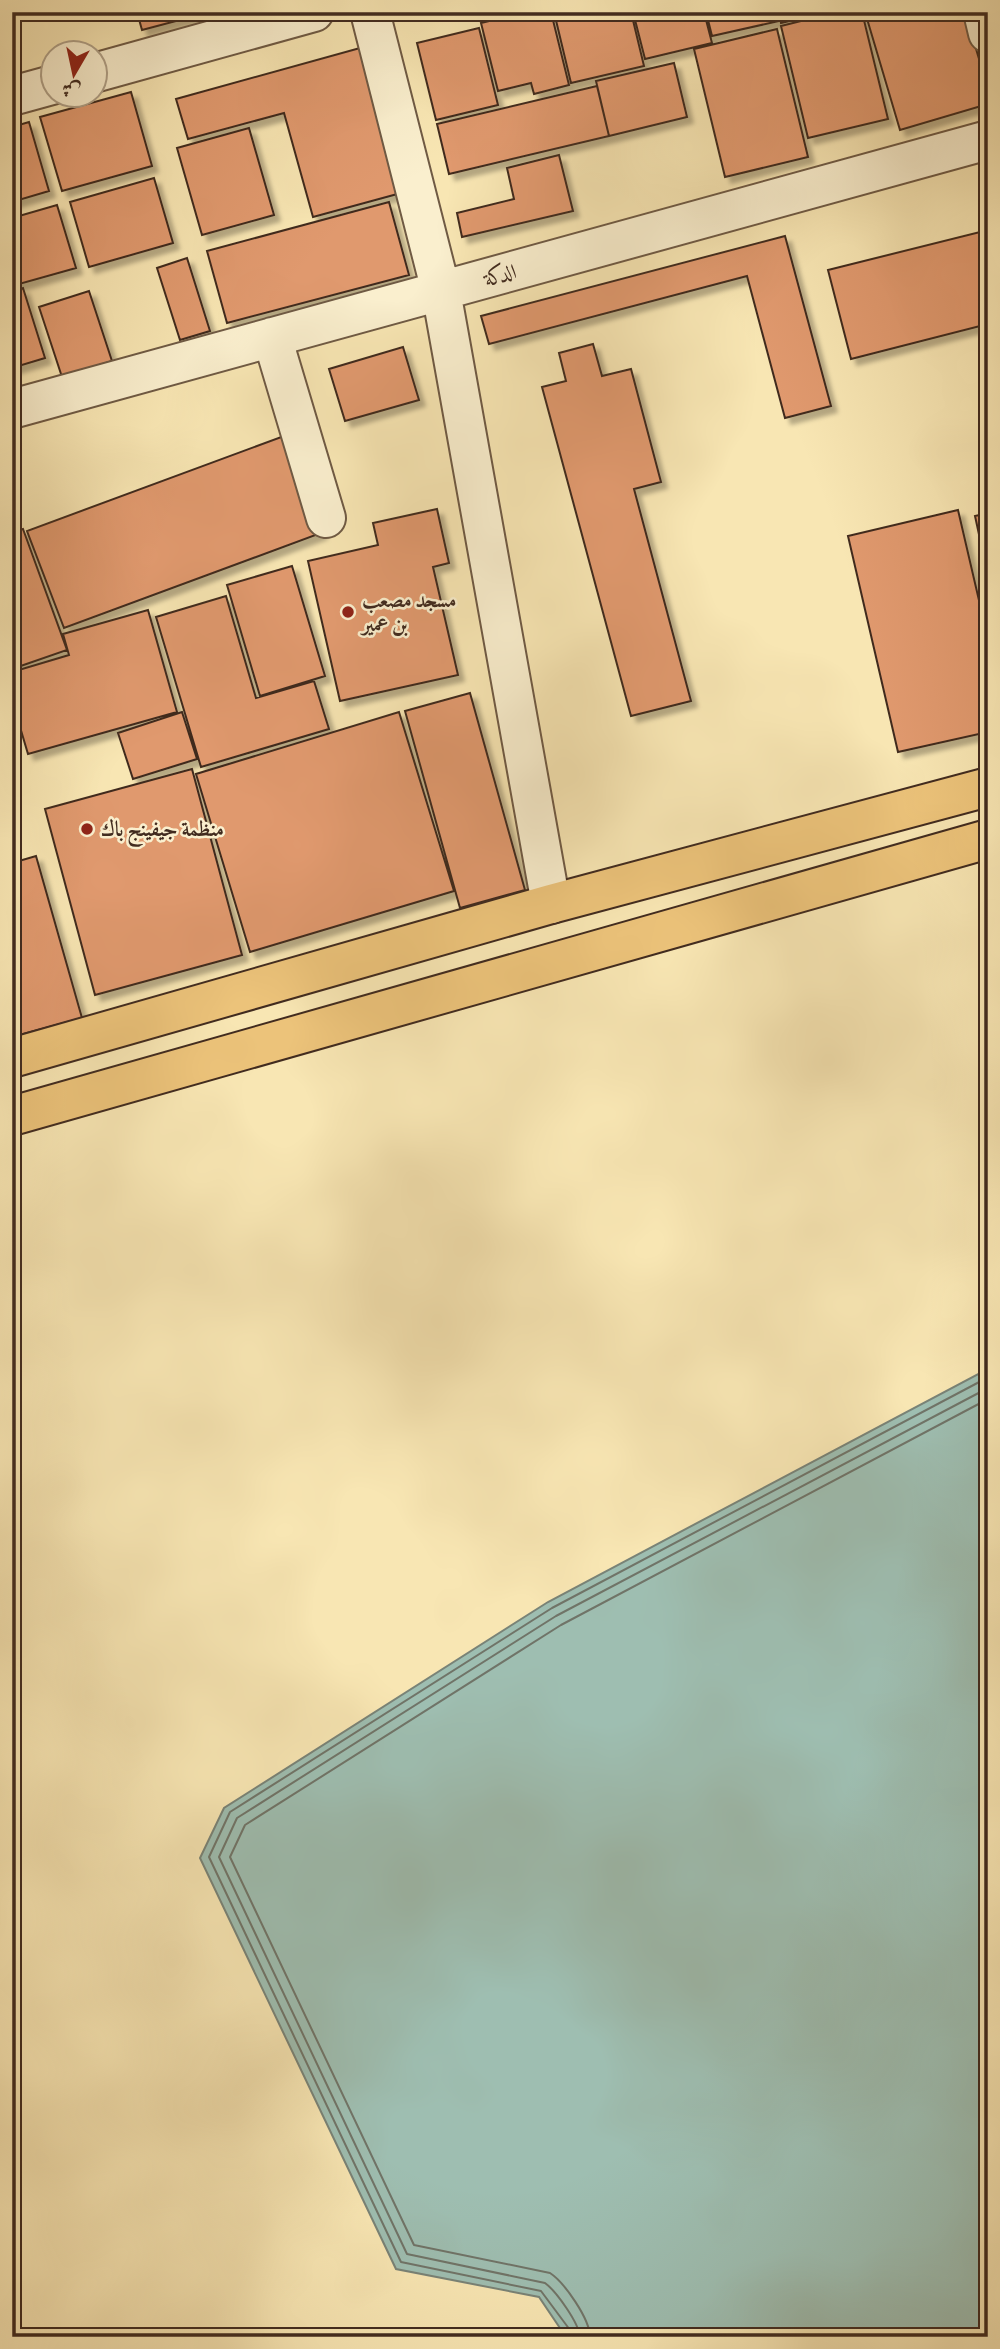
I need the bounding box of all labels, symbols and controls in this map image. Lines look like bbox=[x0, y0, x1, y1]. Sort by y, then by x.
north arrow bbox=[38, 38, 108, 108]
text: ش bbox=[60, 75, 83, 104]
street label: الدكة bbox=[480, 257, 519, 293]
place label: مسجد مصعب بن عمير bbox=[360, 586, 456, 638]
marker: مسجد مصعب بن عمير bbox=[340, 604, 356, 620]
place label: منظمة جيفينج باك bbox=[101, 815, 224, 848]
marker: منظمة جيفينج باك bbox=[79, 821, 95, 837]

